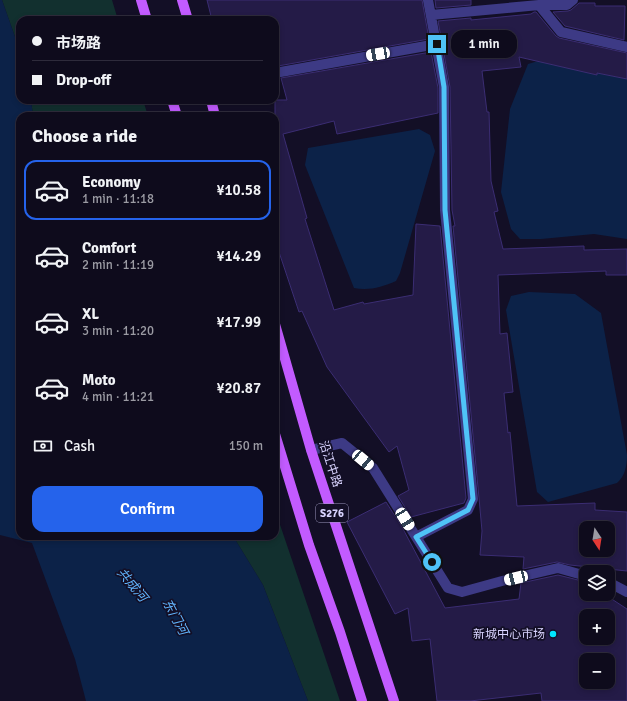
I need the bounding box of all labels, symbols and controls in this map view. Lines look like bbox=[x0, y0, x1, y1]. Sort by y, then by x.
callout: 1 min bbox=[451, 30, 517, 58]
text: 市场路 bbox=[56, 34, 101, 52]
route end bbox=[428, 35, 446, 53]
text: 1 min bbox=[468, 36, 500, 52]
car bbox=[365, 46, 391, 62]
text: Drop-off bbox=[56, 71, 111, 89]
text: Choose a ride bbox=[32, 125, 137, 147]
icon: car bbox=[34, 172, 70, 208]
text: Economy bbox=[82, 173, 141, 191]
text: ¥10.58 bbox=[216, 181, 261, 199]
text: 1 min · 11:18 bbox=[82, 191, 154, 207]
icon: car bbox=[34, 238, 70, 274]
text: Comfort bbox=[82, 239, 136, 257]
text: ¥14.29 bbox=[216, 247, 261, 265]
text: 2 min · 11:19 bbox=[82, 257, 154, 273]
icon: car bbox=[34, 304, 70, 340]
text: XL bbox=[82, 305, 99, 323]
text: ¥17.99 bbox=[216, 313, 261, 331]
text: 3 min · 11:20 bbox=[82, 323, 154, 339]
icon: car bbox=[34, 370, 70, 406]
text: Moto bbox=[82, 371, 116, 389]
text: ¥20.87 bbox=[216, 379, 261, 397]
text: 4 min · 11:21 bbox=[82, 389, 154, 405]
icon: cash bbox=[32, 435, 54, 457]
text: Cash bbox=[64, 437, 95, 455]
text: 150 m bbox=[229, 438, 263, 454]
street label: 沿江中路 bbox=[315, 439, 345, 489]
car bbox=[350, 448, 376, 472]
button: Confirm bbox=[32, 486, 263, 532]
road number: S276 bbox=[316, 504, 348, 522]
car bbox=[394, 506, 416, 532]
north arrow bbox=[579, 521, 615, 557]
map controls bbox=[579, 521, 615, 689]
route start bbox=[423, 553, 441, 571]
water label: 共成河 bbox=[113, 565, 153, 607]
button: layers bbox=[579, 565, 615, 601]
car bbox=[503, 569, 529, 587]
water label: 东门河 bbox=[159, 596, 193, 641]
button: + bbox=[579, 609, 615, 645]
place label: 新城中心市场 bbox=[473, 627, 545, 642]
marker: 新城中心市场 bbox=[548, 629, 558, 639]
button: − bbox=[579, 653, 615, 689]

